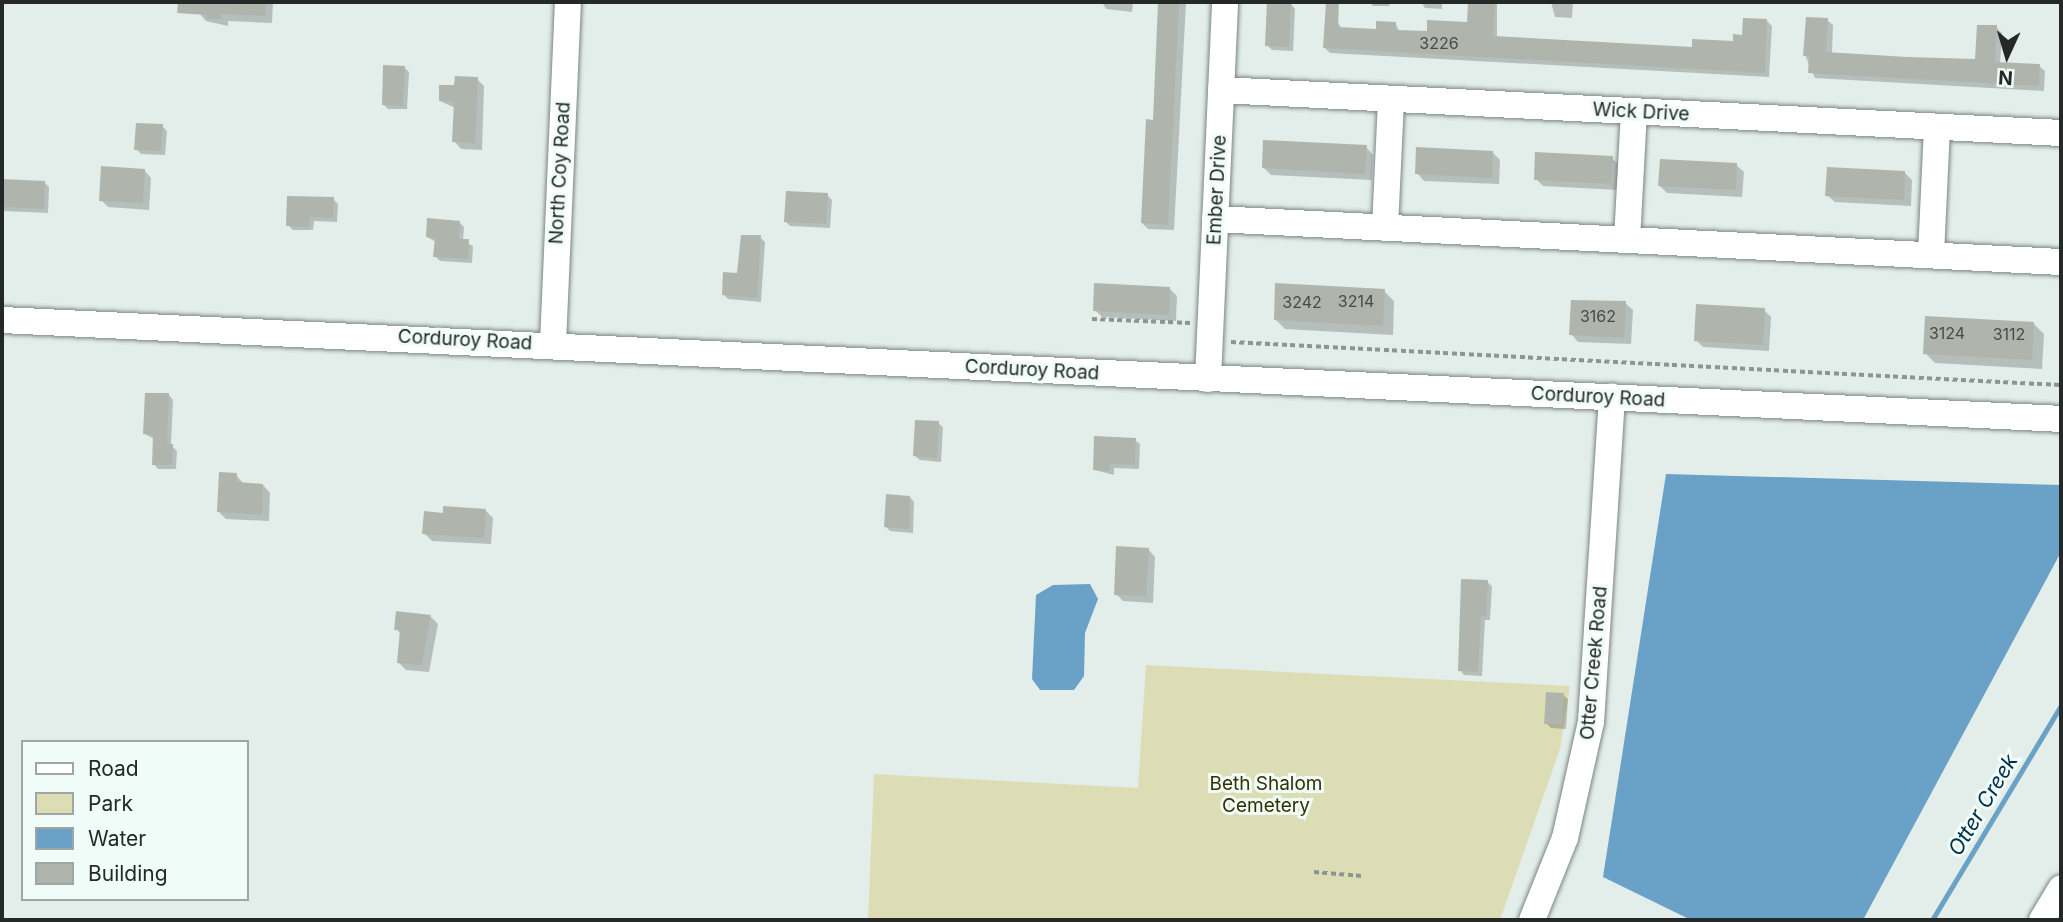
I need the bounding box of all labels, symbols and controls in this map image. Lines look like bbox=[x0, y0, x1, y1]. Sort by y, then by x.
north arrow bbox=[1972, 21, 2042, 91]
house number: 3226 bbox=[1419, 33, 1459, 53]
text: N bbox=[1997, 65, 2014, 89]
street label: Wick Drive bbox=[1592, 98, 1690, 126]
street label: North Coy Road bbox=[545, 101, 575, 245]
street label: Ember Drive bbox=[1203, 134, 1231, 246]
house number: 3214 bbox=[1338, 291, 1374, 311]
house number: 3242 bbox=[1282, 292, 1322, 312]
house number: 3162 bbox=[1580, 306, 1616, 326]
house number: 3124 bbox=[1929, 323, 1965, 343]
house number: 3112 bbox=[1993, 324, 2025, 344]
street label: Corduroy Road bbox=[397, 325, 533, 355]
street label: Corduroy Road bbox=[964, 355, 1100, 385]
street label: Corduroy Road bbox=[1530, 382, 1666, 412]
street label: Otter Creek Road bbox=[1576, 585, 1612, 741]
legend bbox=[21, 740, 248, 901]
water label: Otter Creek bbox=[1943, 750, 2023, 860]
text: Road bbox=[88, 756, 139, 781]
park label: Beth Shalom Cemetery bbox=[1209, 773, 1323, 817]
text: Park bbox=[88, 791, 133, 816]
text: Water bbox=[88, 826, 146, 851]
text: Building bbox=[88, 861, 168, 886]

